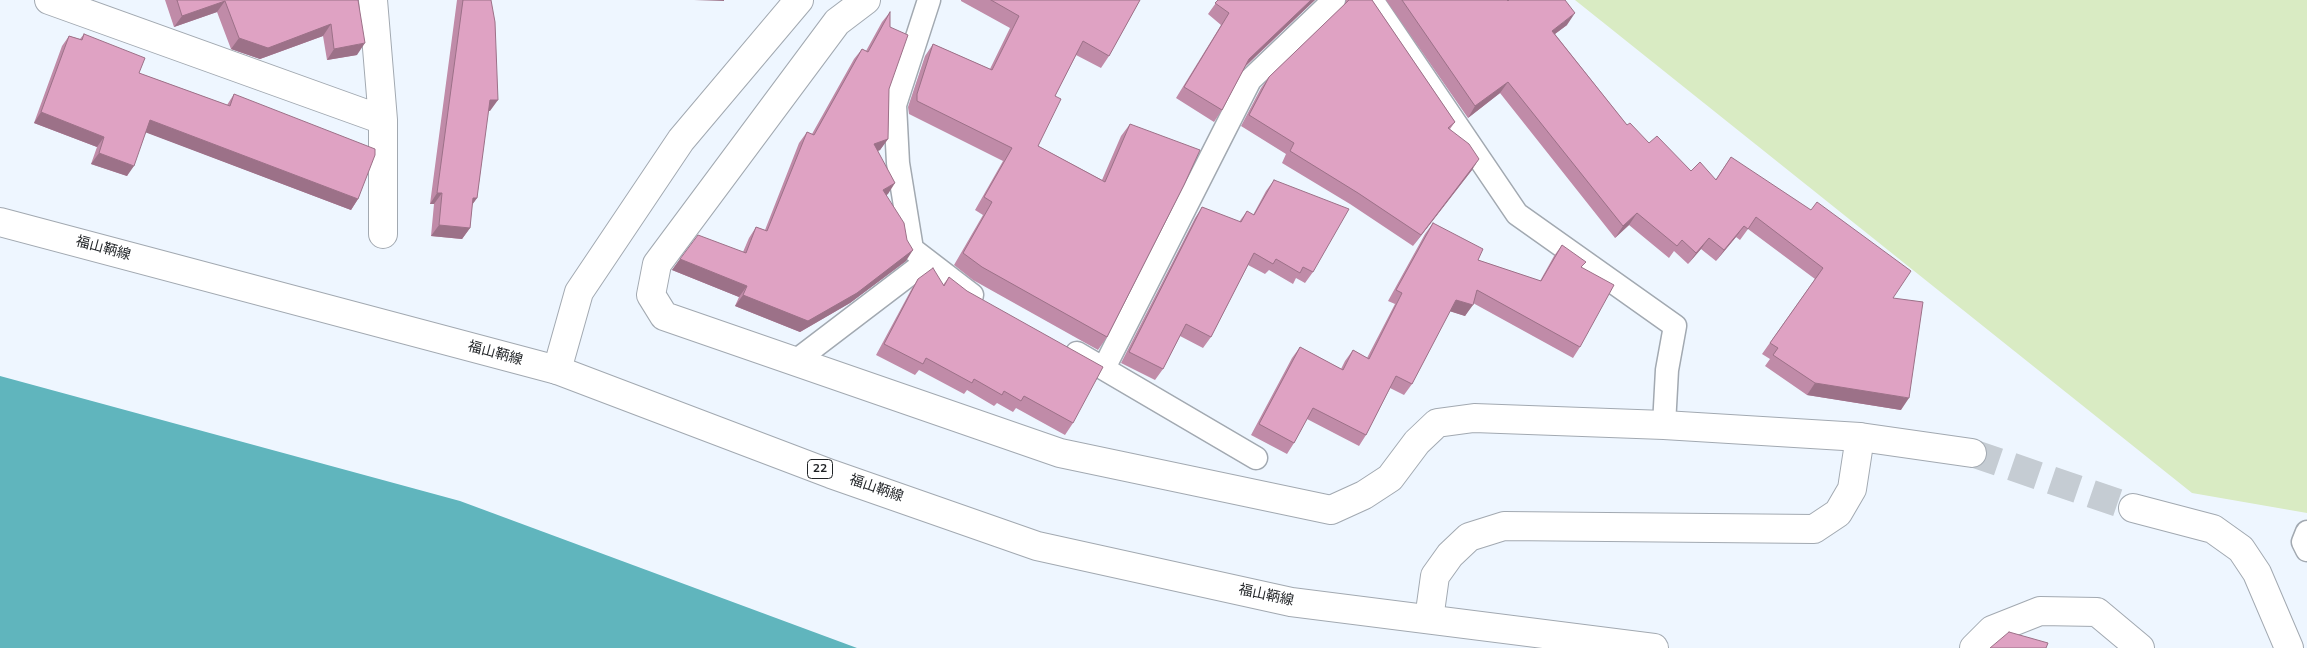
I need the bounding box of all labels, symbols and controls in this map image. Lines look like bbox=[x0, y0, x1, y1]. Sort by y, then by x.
street label: 福山鞆線 bbox=[74, 234, 132, 264]
street label: 福山鞆線 bbox=[466, 339, 524, 369]
road number: 22 bbox=[808, 459, 832, 478]
street label: 福山鞆線 bbox=[847, 472, 905, 506]
street label: 福山鞆線 bbox=[1237, 582, 1295, 610]

